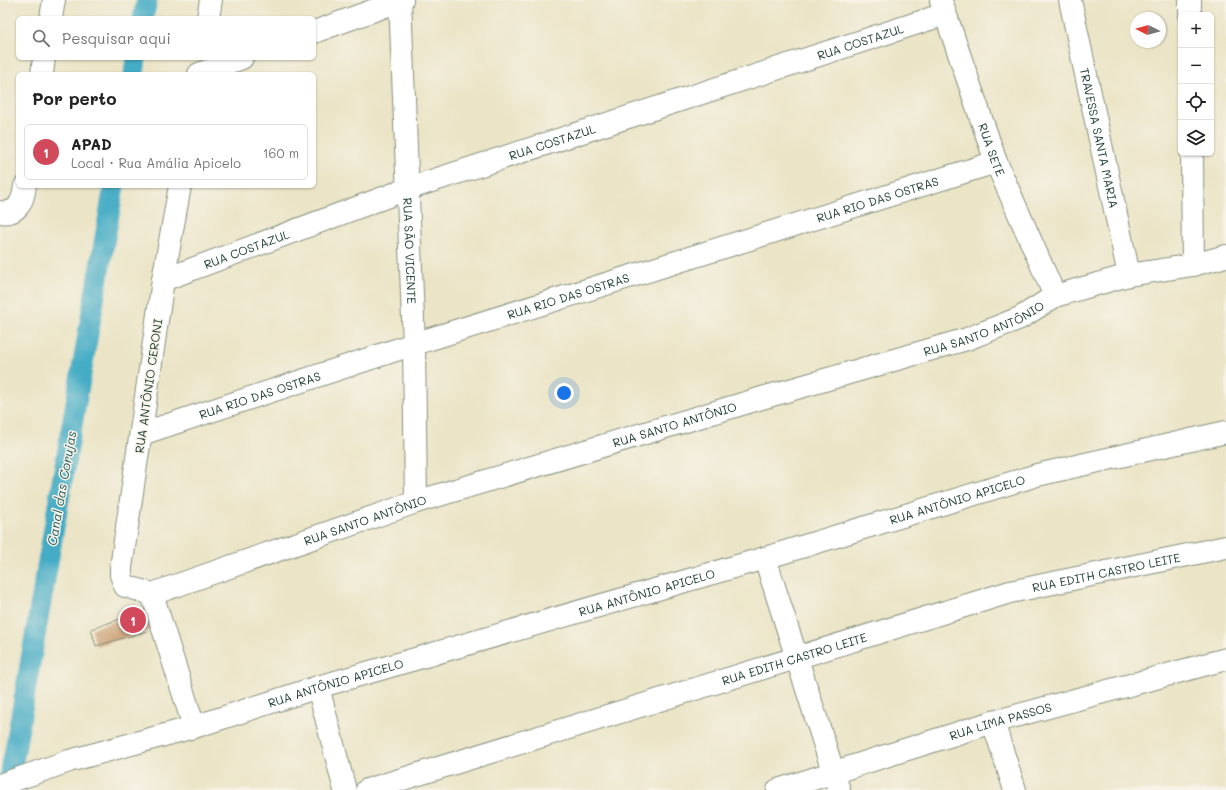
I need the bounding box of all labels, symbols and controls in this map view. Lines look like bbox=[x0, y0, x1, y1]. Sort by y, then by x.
north arrow bbox=[1130, 12, 1166, 48]
map controls bbox=[1178, 12, 1214, 156]
button: + bbox=[1178, 12, 1214, 48]
search box bbox=[16, 16, 316, 60]
street label: RUA COSTAZUL bbox=[815, 20, 906, 63]
icon: search bbox=[30, 27, 52, 49]
text: Pesquisar aqui bbox=[62, 28, 171, 48]
button: − bbox=[1178, 48, 1214, 84]
street label: TRAVESSA SANTA MARIA bbox=[1077, 66, 1122, 210]
button: locate bbox=[1178, 84, 1214, 120]
text: Por perto bbox=[32, 87, 116, 109]
street label: RUA COSTAZUL bbox=[507, 120, 598, 163]
button: layers bbox=[1178, 120, 1214, 156]
street label: RUA SETE bbox=[975, 121, 1009, 179]
text: APAD bbox=[71, 134, 112, 154]
text: 1 bbox=[43, 144, 49, 161]
text: 160 m bbox=[263, 144, 299, 161]
text: Local · Rua Amália Apicelo bbox=[71, 154, 241, 171]
street label: RUA RIO DAS OSTRAS bbox=[814, 172, 941, 226]
street label: RUA SÃO VICENTE bbox=[400, 197, 420, 304]
street label: RUA COSTAZUL bbox=[201, 225, 292, 272]
street label: RUA RIO DAS OSTRAS bbox=[505, 269, 631, 322]
street label: RUA SANTO ANTÔNIO bbox=[921, 297, 1047, 359]
street label: RUA ANTÔNIO CERONI bbox=[131, 318, 165, 454]
street label: RUA RIO DAS OSTRAS bbox=[197, 367, 323, 422]
your location bbox=[554, 383, 574, 403]
street label: RUA SANTO ANTÔNIO bbox=[611, 398, 739, 450]
water label: Canal das Corujas bbox=[43, 429, 79, 547]
street label: RUA ANTÔNIO APICELO bbox=[887, 471, 1027, 528]
street label: RUA SANTO ANTÔNIO bbox=[302, 491, 428, 549]
street label: RUA EDITH CASTRO LEITE bbox=[1031, 549, 1182, 595]
street label: RUA ANTÔNIO APICELO bbox=[577, 565, 717, 619]
pin: 1 bbox=[120, 605, 146, 635]
street label: RUA EDITH CASTRO LEITE bbox=[720, 629, 869, 688]
street label: RUA ANTÔNIO APICELO bbox=[266, 655, 405, 711]
street label: RUA LIMA PASSOS bbox=[947, 698, 1054, 743]

